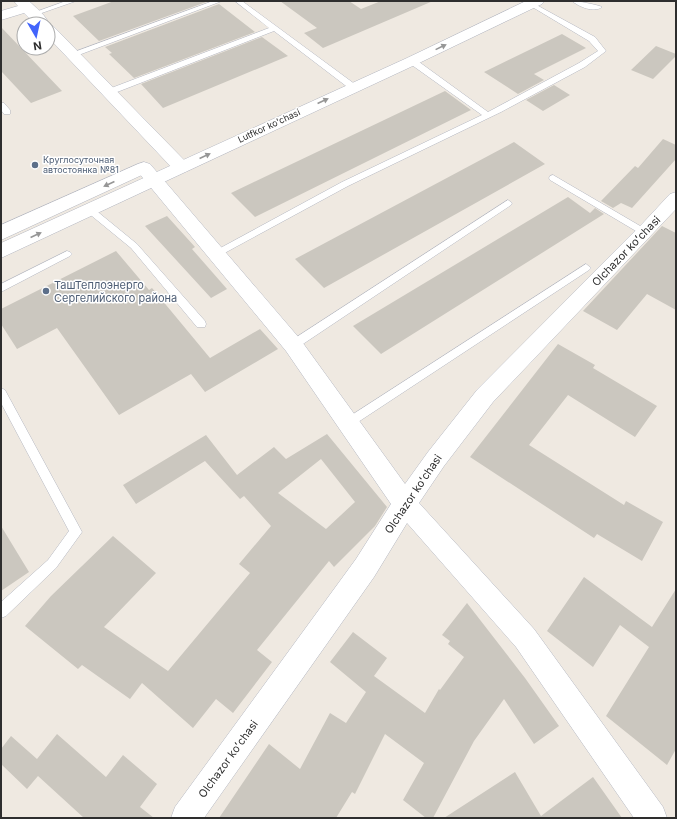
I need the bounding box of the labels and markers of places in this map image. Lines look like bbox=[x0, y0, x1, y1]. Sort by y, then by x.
place label: Круглосуточная автостоянка №81 bbox=[43, 154, 119, 175]
marker: Круглосуточная автостоянка №81 bbox=[30, 160, 40, 170]
place label: ТашТеплоэнерго Сергелийского района bbox=[54, 278, 177, 305]
marker: ТашТеплоэнерго Сергелийского района bbox=[41, 286, 51, 296]

